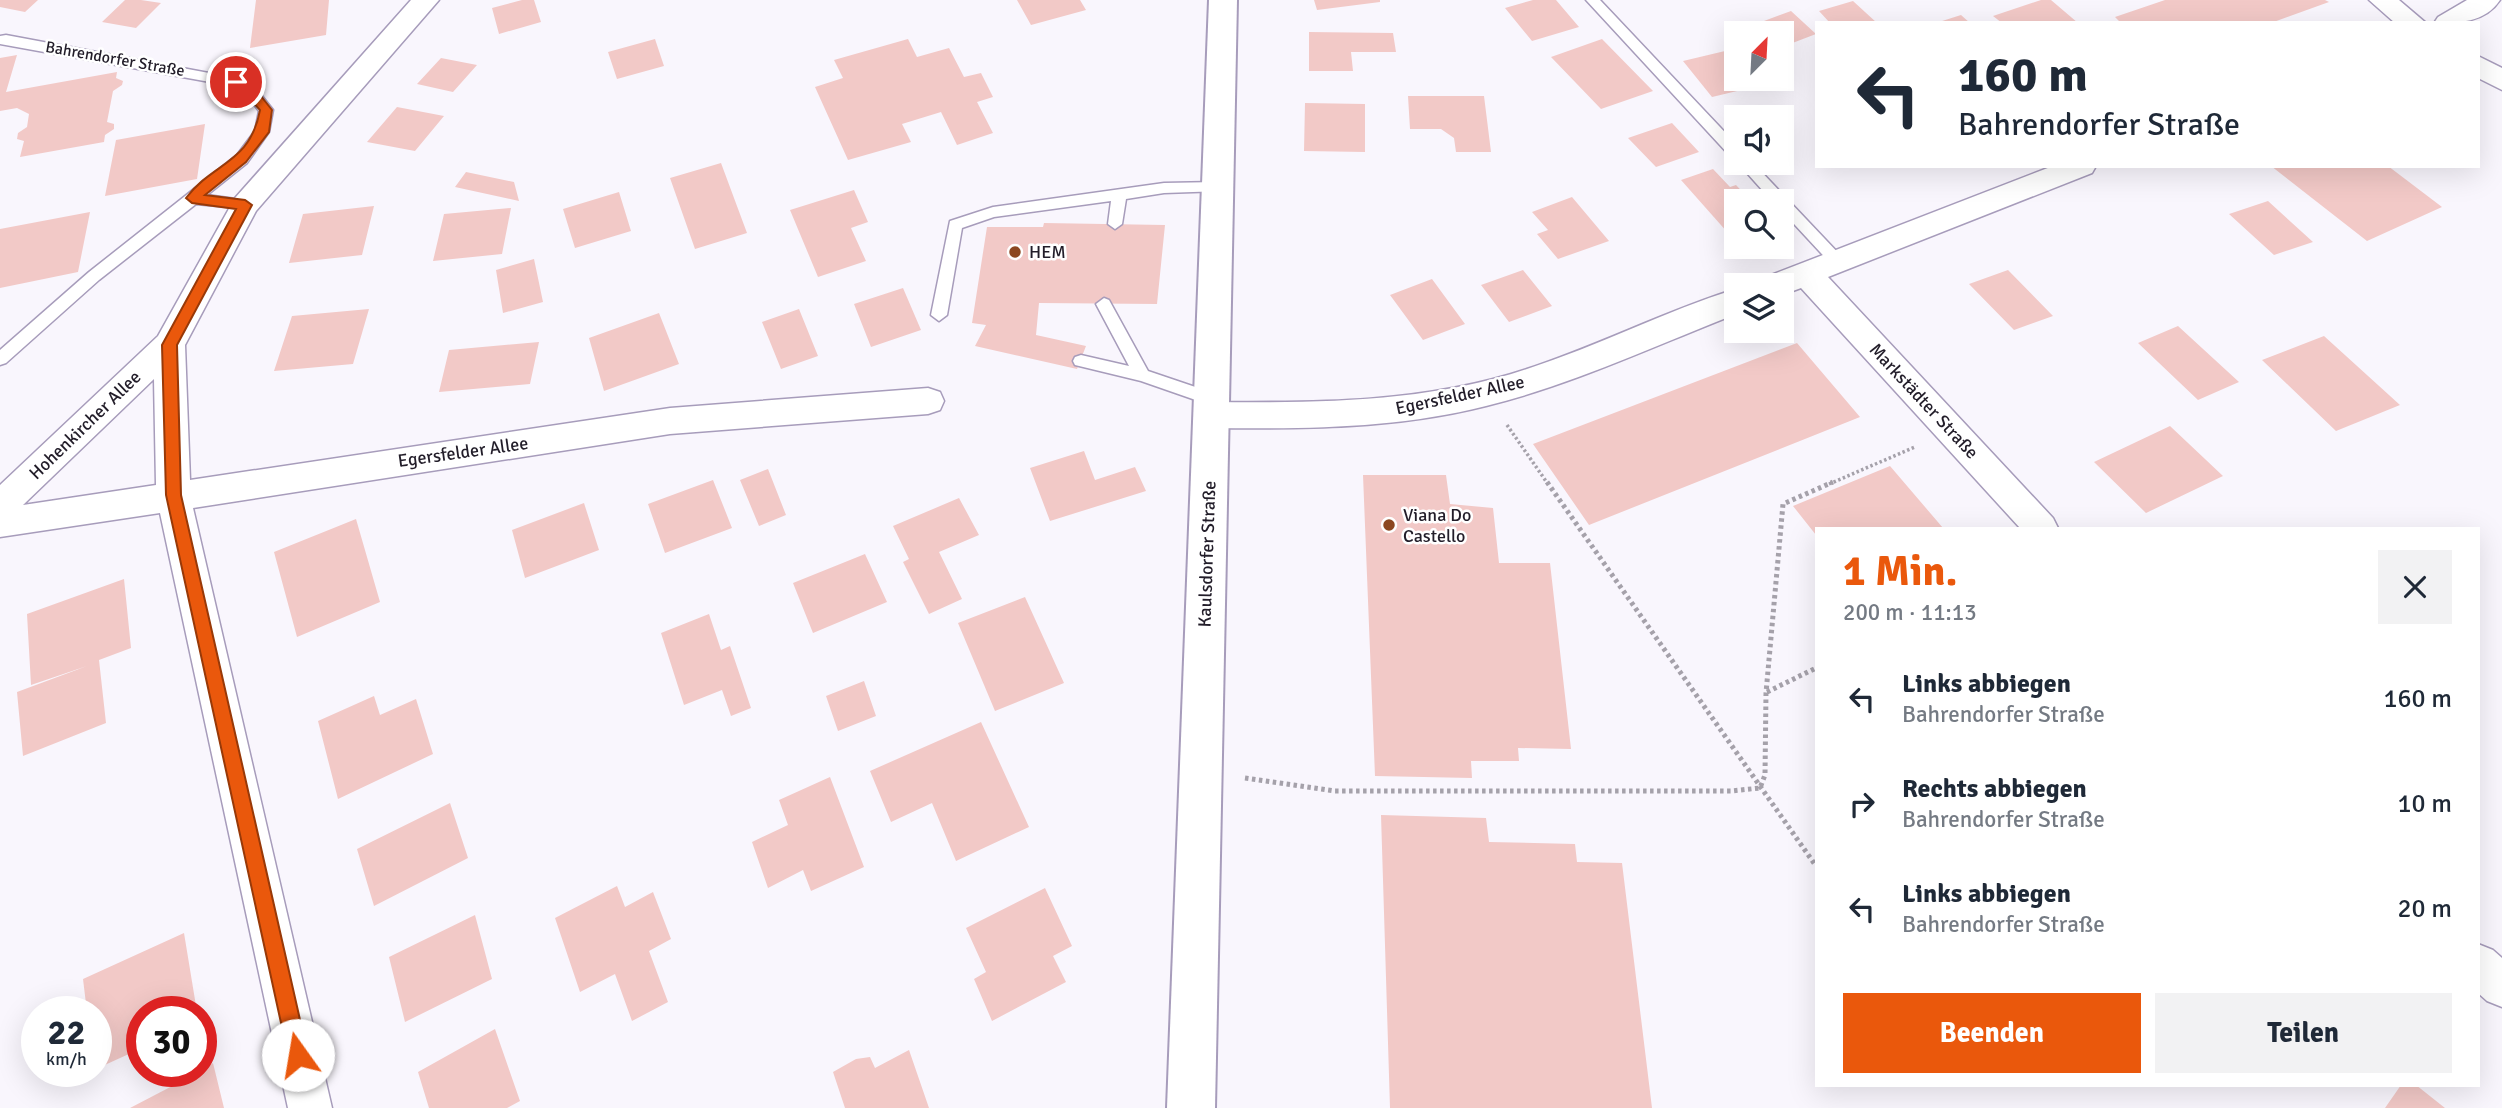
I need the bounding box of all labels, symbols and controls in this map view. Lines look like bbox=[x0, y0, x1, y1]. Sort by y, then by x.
north arrow bbox=[1724, 21, 1794, 91]
map controls bbox=[1724, 21, 1794, 343]
street label: Bahrendorfer Straße bbox=[44, 37, 186, 81]
text: 160 m bbox=[1958, 45, 2088, 105]
icon: left bbox=[1843, 49, 1934, 140]
pin bbox=[206, 52, 266, 112]
icon: arrive bbox=[217, 63, 255, 101]
button: sound bbox=[1724, 105, 1794, 175]
text: Bahrendorfer Straße bbox=[1958, 105, 2240, 144]
button: search bbox=[1724, 189, 1794, 259]
place label: HEM bbox=[1029, 241, 1066, 263]
marker: HEM bbox=[1007, 244, 1023, 260]
button: layers bbox=[1724, 273, 1794, 343]
street label: Markstädter Straße bbox=[1865, 339, 1983, 463]
street label: Hohenkircher Allee bbox=[24, 366, 146, 484]
street label: Egersfelder Allee bbox=[1394, 371, 1526, 419]
street label: Egersfelder Allee bbox=[396, 432, 530, 472]
street label: Kaulsdorfer Straße bbox=[1193, 480, 1221, 628]
place label: Viana Do Castello bbox=[1403, 504, 1471, 547]
marker: Viana Do Castello bbox=[1381, 517, 1397, 533]
text: 1 Min. bbox=[1843, 546, 1957, 597]
button: close bbox=[2378, 550, 2452, 624]
text: 200 m · 11:13 bbox=[1843, 598, 1977, 627]
text: Links abbiegen bbox=[1902, 668, 2071, 700]
icon: left bbox=[1843, 680, 1881, 718]
text: 160 m bbox=[2383, 683, 2452, 715]
text: Bahrendorfer Straße bbox=[1902, 700, 2105, 729]
text: Rechts abbiegen bbox=[1902, 773, 2087, 805]
icon: right bbox=[1843, 785, 1881, 823]
text: 10 m bbox=[2397, 788, 2452, 820]
text: Bahrendorfer Straße bbox=[1902, 805, 2105, 834]
text: Links abbiegen bbox=[1902, 878, 2071, 910]
icon: left bbox=[1843, 890, 1881, 928]
text: 20 m bbox=[2397, 893, 2452, 925]
text: Bahrendorfer Straße bbox=[1902, 910, 2105, 939]
button: Beenden bbox=[1843, 993, 2141, 1073]
button: Teilen bbox=[2155, 993, 2452, 1073]
speed limit sign: 30 bbox=[126, 996, 217, 1087]
text: 22 bbox=[48, 1011, 85, 1054]
position arrow bbox=[261, 1018, 335, 1092]
text: km/h bbox=[46, 1048, 87, 1070]

